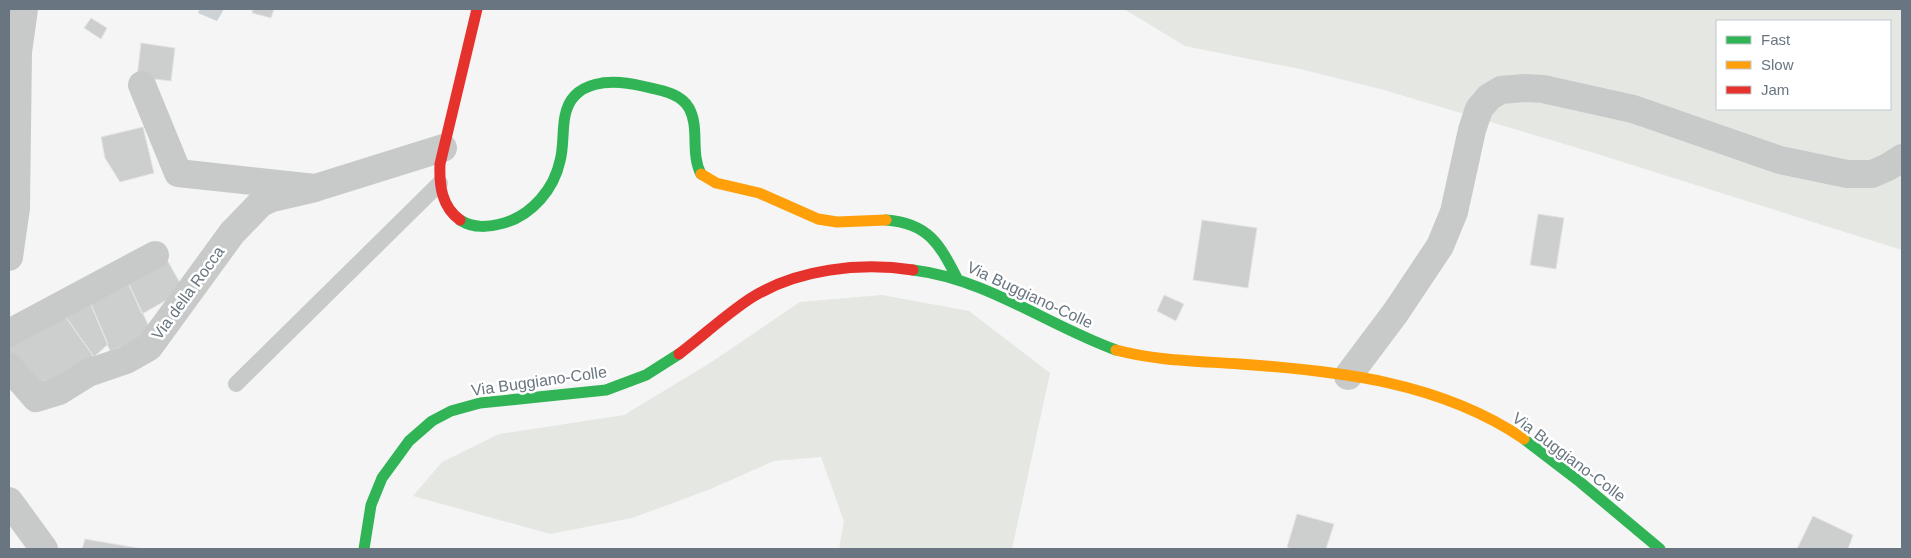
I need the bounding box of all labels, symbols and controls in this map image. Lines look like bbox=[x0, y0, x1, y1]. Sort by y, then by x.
legend bbox=[1716, 20, 1891, 110]
text: Fast bbox=[1761, 31, 1791, 48]
text: Slow bbox=[1761, 56, 1794, 73]
text: Jam bbox=[1761, 81, 1789, 98]
street label: Via della Rocca bbox=[149, 243, 228, 343]
street label: Via Buggiano-Colle bbox=[964, 258, 1096, 332]
street label: Via Buggiano-Colle bbox=[470, 363, 608, 399]
street label: Via Buggiano-Colle bbox=[1509, 409, 1629, 505]

